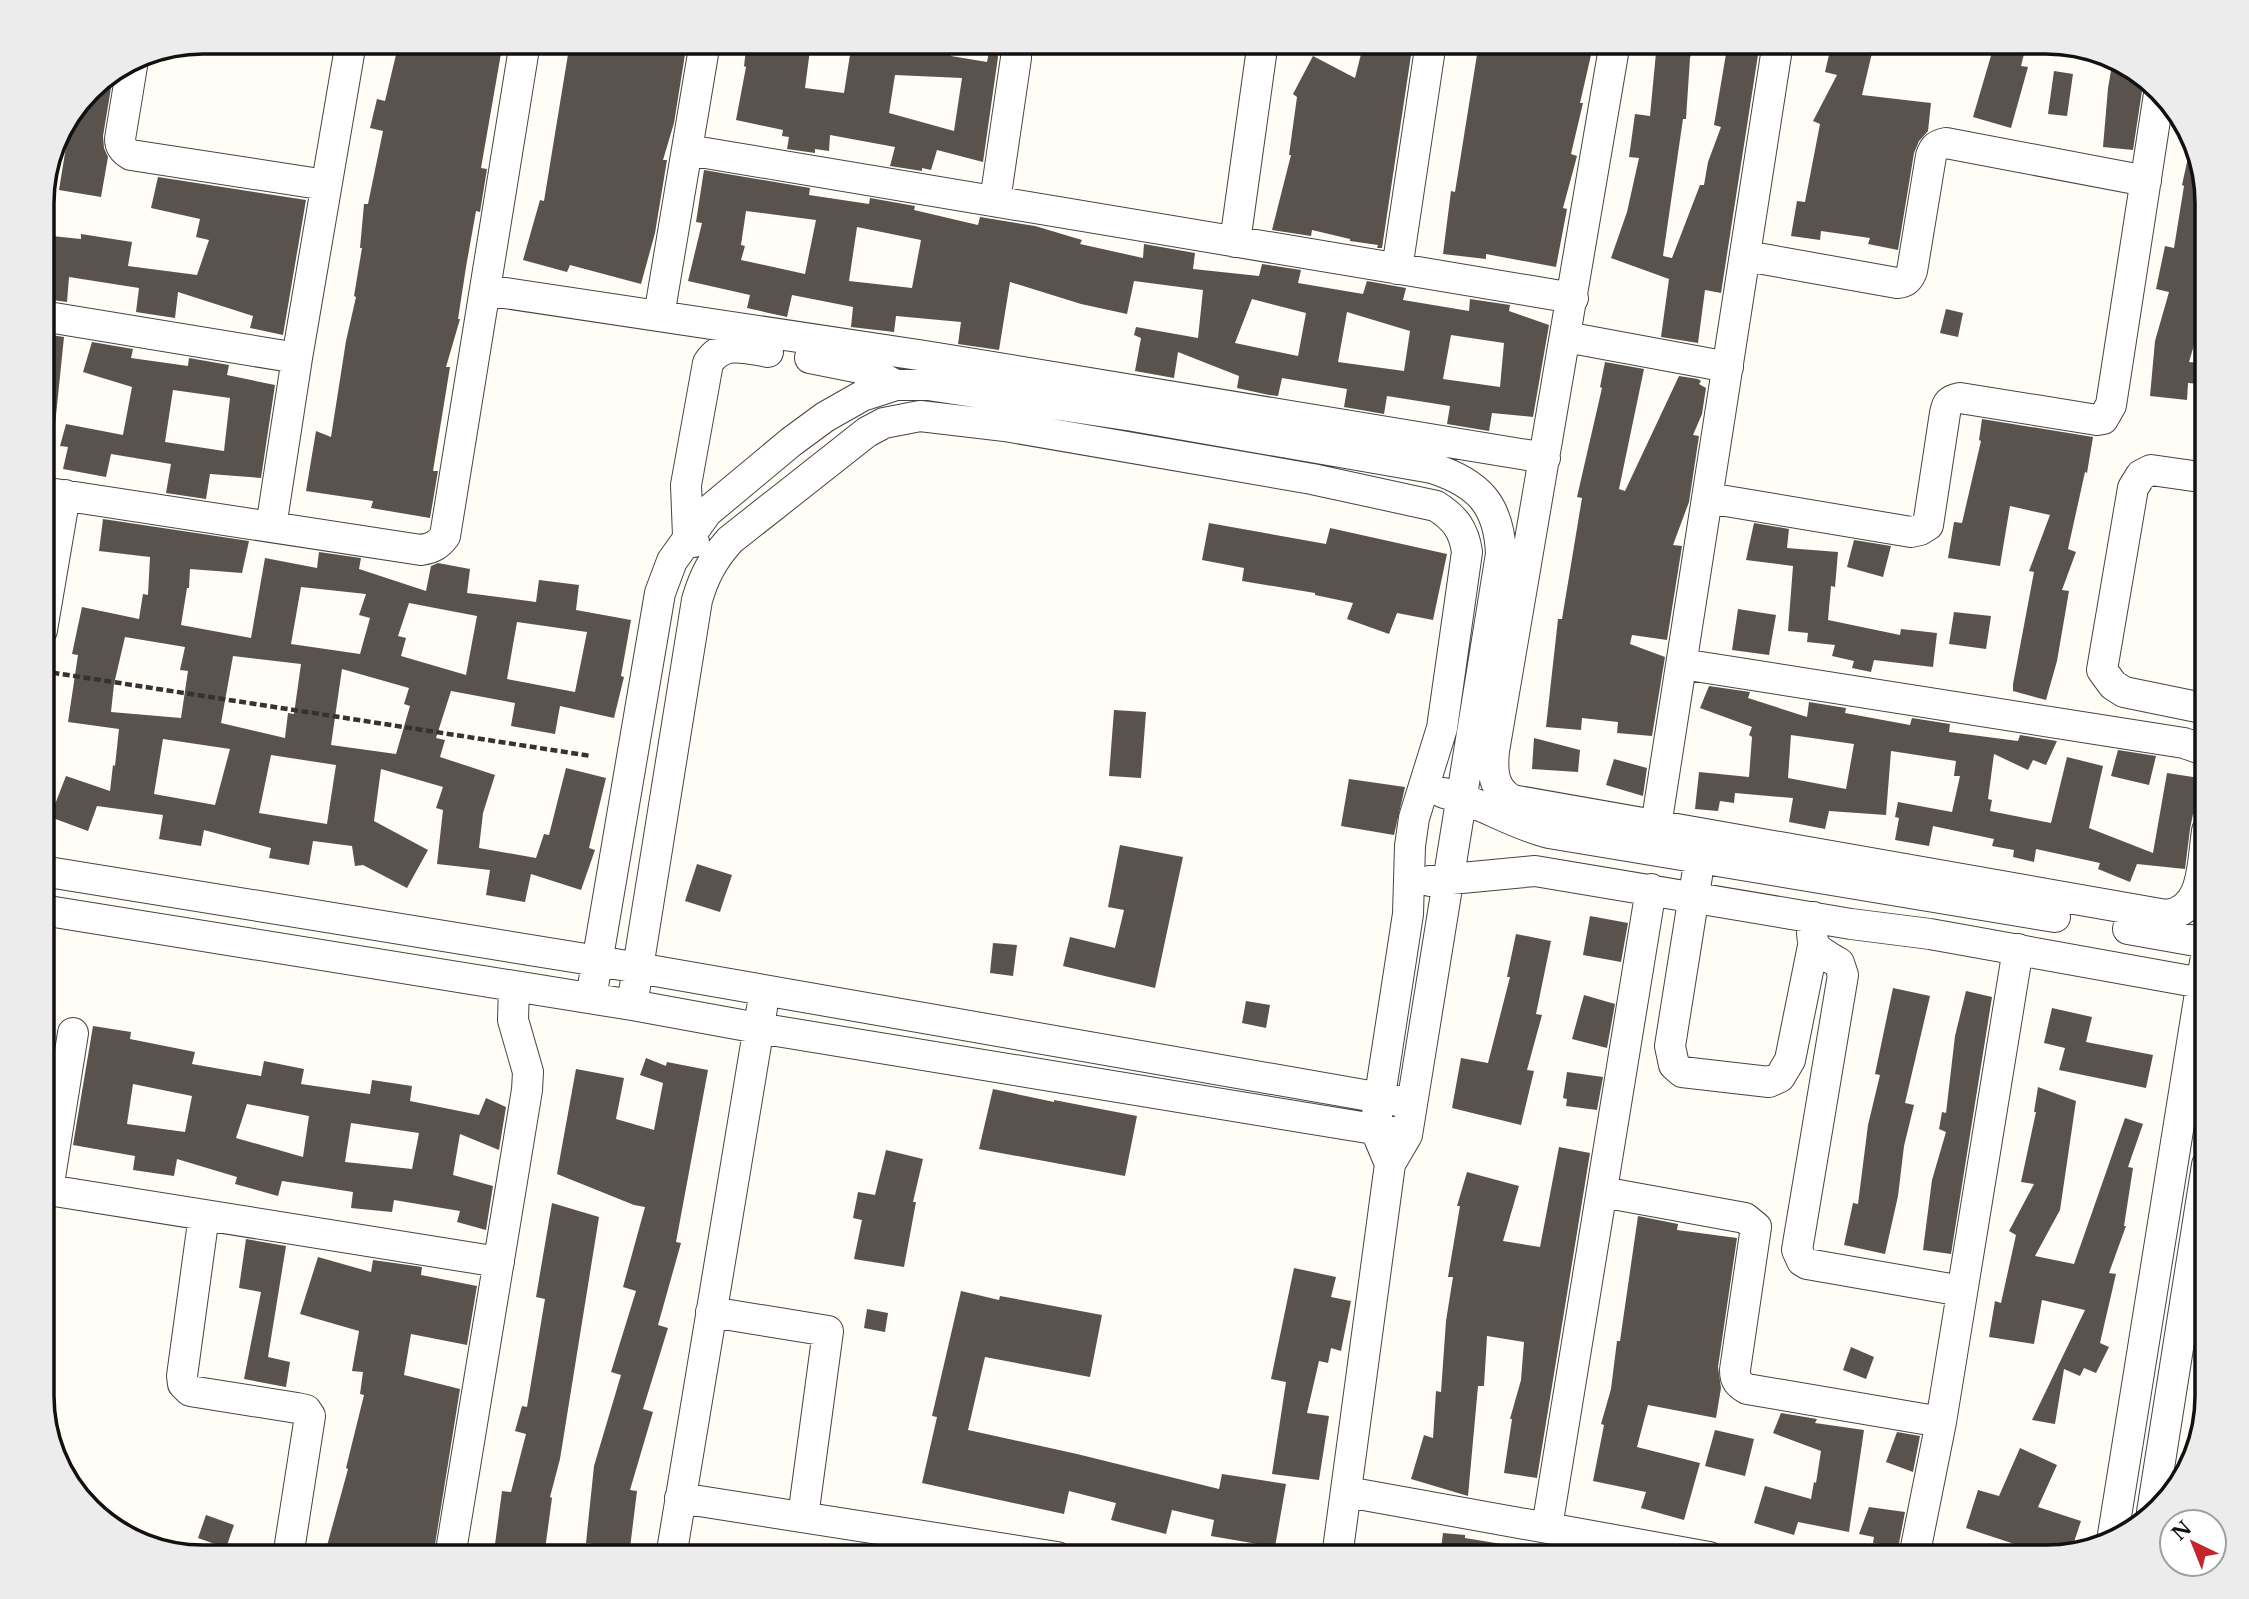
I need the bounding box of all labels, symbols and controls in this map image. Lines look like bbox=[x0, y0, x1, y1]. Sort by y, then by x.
north arrow bbox=[2158, 1508, 2228, 1578]
text: N bbox=[2167, 1516, 2196, 1545]

